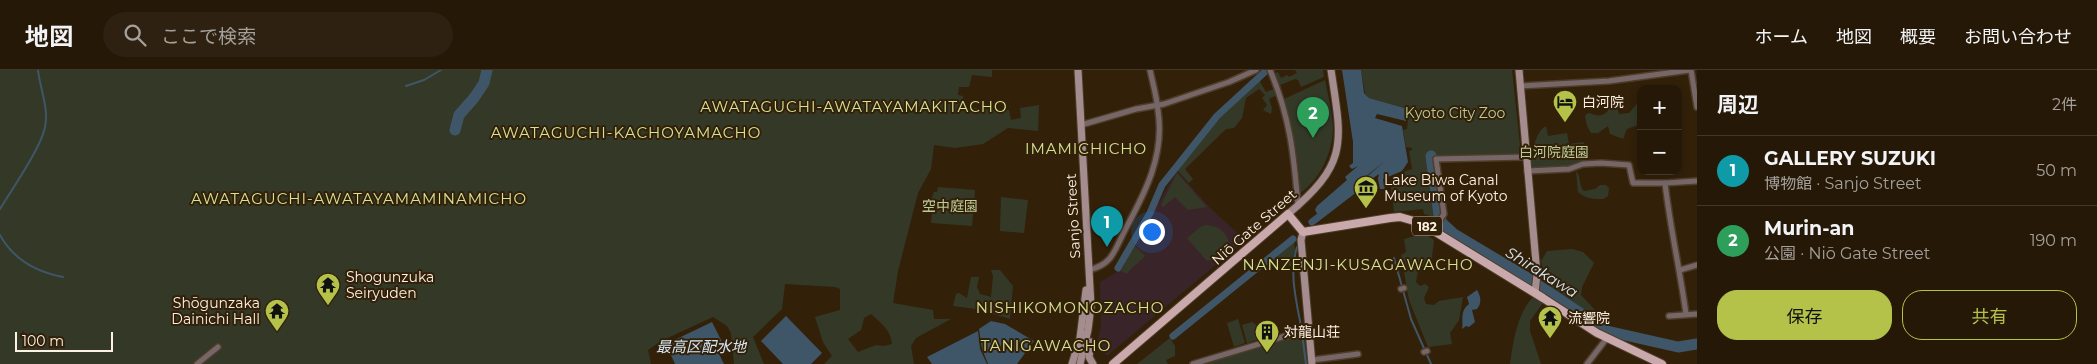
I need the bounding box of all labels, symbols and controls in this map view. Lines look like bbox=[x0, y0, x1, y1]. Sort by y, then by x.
search box bbox=[103, 12, 453, 57]
icon: search bbox=[121, 21, 149, 49]
text: 地図 bbox=[25, 22, 73, 51]
text: ここで検索 bbox=[161, 25, 256, 48]
text: ホーム bbox=[1755, 26, 1808, 48]
text: 地図 bbox=[1836, 26, 1872, 48]
text: 概要 bbox=[1900, 26, 1936, 48]
text: お問い合わせ bbox=[1964, 26, 2072, 48]
map controls bbox=[1637, 85, 1682, 175]
button: + bbox=[1637, 85, 1682, 130]
hotel icon: 白河院 bbox=[1552, 89, 1578, 123]
text: 周辺 bbox=[1717, 92, 1759, 117]
place label: 白河院 bbox=[1582, 93, 1624, 111]
text: 2件 bbox=[2052, 95, 2077, 114]
district label: AWATAGUCHI-AWATAYAMAKITACHO bbox=[700, 97, 1008, 116]
pin: 2 bbox=[1297, 97, 1329, 138]
park label: Kyoto City Zoo bbox=[1405, 104, 1505, 122]
district label: AWATAGUCHI-KACHOYAMACHO bbox=[491, 123, 761, 142]
button: − bbox=[1637, 130, 1682, 175]
district label: IMAMICHICHO bbox=[1025, 139, 1147, 158]
park label: 白河院庭園 bbox=[1519, 143, 1589, 161]
text: GALLERY SUZUKI bbox=[1764, 147, 1936, 170]
text: 1 bbox=[1730, 161, 1736, 180]
text: 50 m bbox=[2036, 161, 2077, 180]
place label: Lake Biwa Canal Museum of Kyoto bbox=[1384, 171, 1508, 205]
street label: Sanjo Street bbox=[1062, 173, 1084, 259]
text: 博物館 · Sanjo Street bbox=[1764, 174, 1922, 193]
museum icon: Lake Biwa Canal Museum of Kyoto bbox=[1353, 175, 1379, 209]
street label: Niō Gate Street bbox=[1208, 185, 1300, 269]
district label: AWATAGUCHI-AWATAYAMAMINAMICHO bbox=[191, 189, 527, 208]
park label: 空中庭園 bbox=[922, 197, 978, 215]
pin: 1 bbox=[1091, 206, 1123, 247]
road number: 182 bbox=[1412, 216, 1442, 236]
text: Murin-an bbox=[1764, 217, 1854, 240]
your location bbox=[1139, 219, 1165, 245]
text: 2 bbox=[1728, 231, 1738, 250]
text: 190 m bbox=[2030, 231, 2077, 250]
water label: Shirakawa bbox=[1502, 242, 1582, 302]
text: 公園 · Niō Gate Street bbox=[1764, 244, 1930, 263]
district label: NANZENJI-KUSAGAWACHO bbox=[1242, 255, 1474, 274]
place label: Shogunzuka Seiryuden bbox=[346, 268, 434, 302]
temple icon: Shogunzuka Seiryuden bbox=[315, 272, 341, 306]
button: 保存 bbox=[1717, 290, 1892, 340]
button: 共有 bbox=[1902, 290, 2077, 340]
place label: Shōgunzaka Dainichi Hall bbox=[171, 294, 260, 328]
temple icon: Shōgunzaka Dainichi Hall bbox=[264, 298, 290, 332]
district label: NISHIKOMONOZACHO bbox=[976, 298, 1164, 317]
temple icon: 流響院 bbox=[1537, 305, 1563, 339]
place label: 流響院 bbox=[1568, 309, 1610, 327]
building icon: 対龍山荘 bbox=[1254, 319, 1280, 353]
place label: 対龍山荘 bbox=[1284, 323, 1340, 341]
scale bar bbox=[15, 329, 112, 352]
text: 100 m bbox=[22, 332, 64, 350]
district label: TANIGAWACHO bbox=[981, 336, 1111, 355]
water label: 最高区配水地 bbox=[656, 337, 748, 356]

